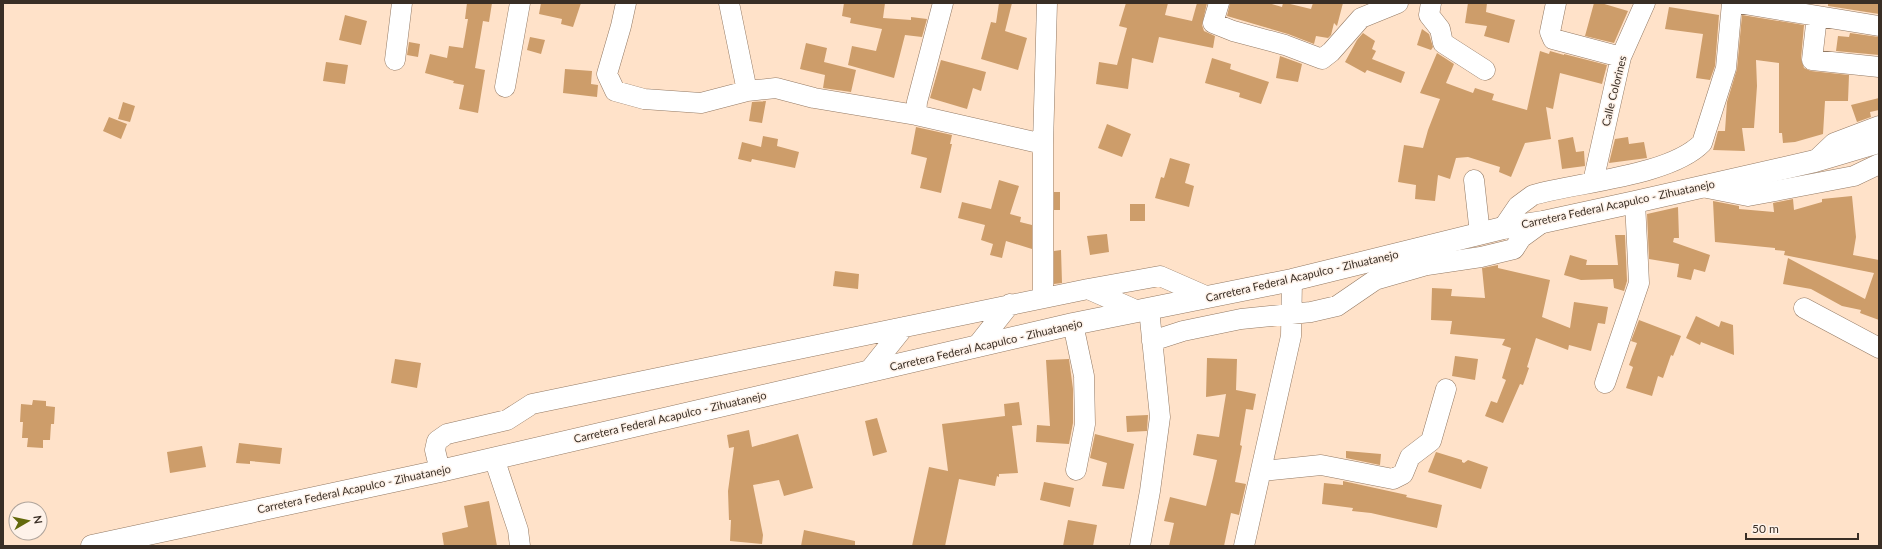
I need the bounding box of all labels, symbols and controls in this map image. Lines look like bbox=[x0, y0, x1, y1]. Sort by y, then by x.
street label: Calle Colorines bbox=[1598, 54, 1629, 128]
street label: Carretera Federal Acapulco - Zihuatanejo bbox=[1520, 177, 1716, 230]
street label: Carretera Federal Acapulco - Zihuatanejo bbox=[1204, 247, 1400, 304]
street label: Carretera Federal Acapulco - Zihuatanejo bbox=[888, 316, 1084, 373]
street label: Carretera Federal Acapulco - Zihuatanejo bbox=[572, 388, 768, 445]
street label: Carretera Federal Acapulco - Zihuatanejo bbox=[256, 462, 452, 515]
north arrow bbox=[8, 501, 48, 541]
text: N bbox=[31, 514, 45, 525]
scale bar bbox=[1746, 515, 1858, 541]
text: 50 m bbox=[1752, 521, 1779, 536]

